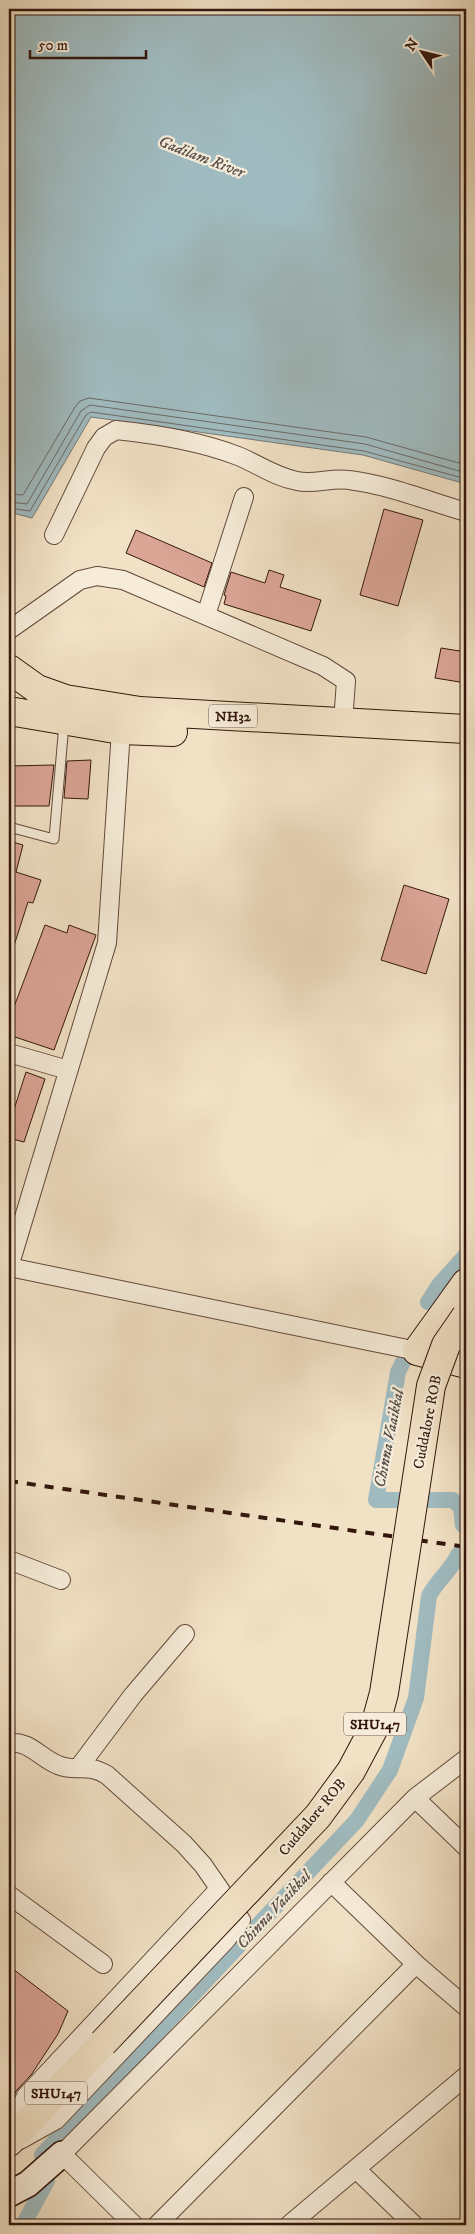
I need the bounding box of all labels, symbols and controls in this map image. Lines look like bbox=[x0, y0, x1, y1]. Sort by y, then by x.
scale bar bbox=[30, 28, 146, 60]
north arrow bbox=[398, 28, 448, 78]
text: N bbox=[401, 35, 423, 55]
text: 50 m bbox=[38, 36, 68, 55]
water label: Gadilam River bbox=[156, 131, 249, 183]
road number: NH32 bbox=[209, 704, 257, 728]
street label: Cuddalore ROB bbox=[409, 1374, 446, 1471]
water label: Chinna Vaaikkal bbox=[370, 1385, 409, 1489]
road number: SHU147 bbox=[344, 1712, 406, 1736]
street label: Cuddalore ROB bbox=[275, 1775, 350, 1860]
water label: Chinna Vaaikkal bbox=[232, 1865, 316, 1953]
road number: SHU147 bbox=[25, 2082, 87, 2104]

